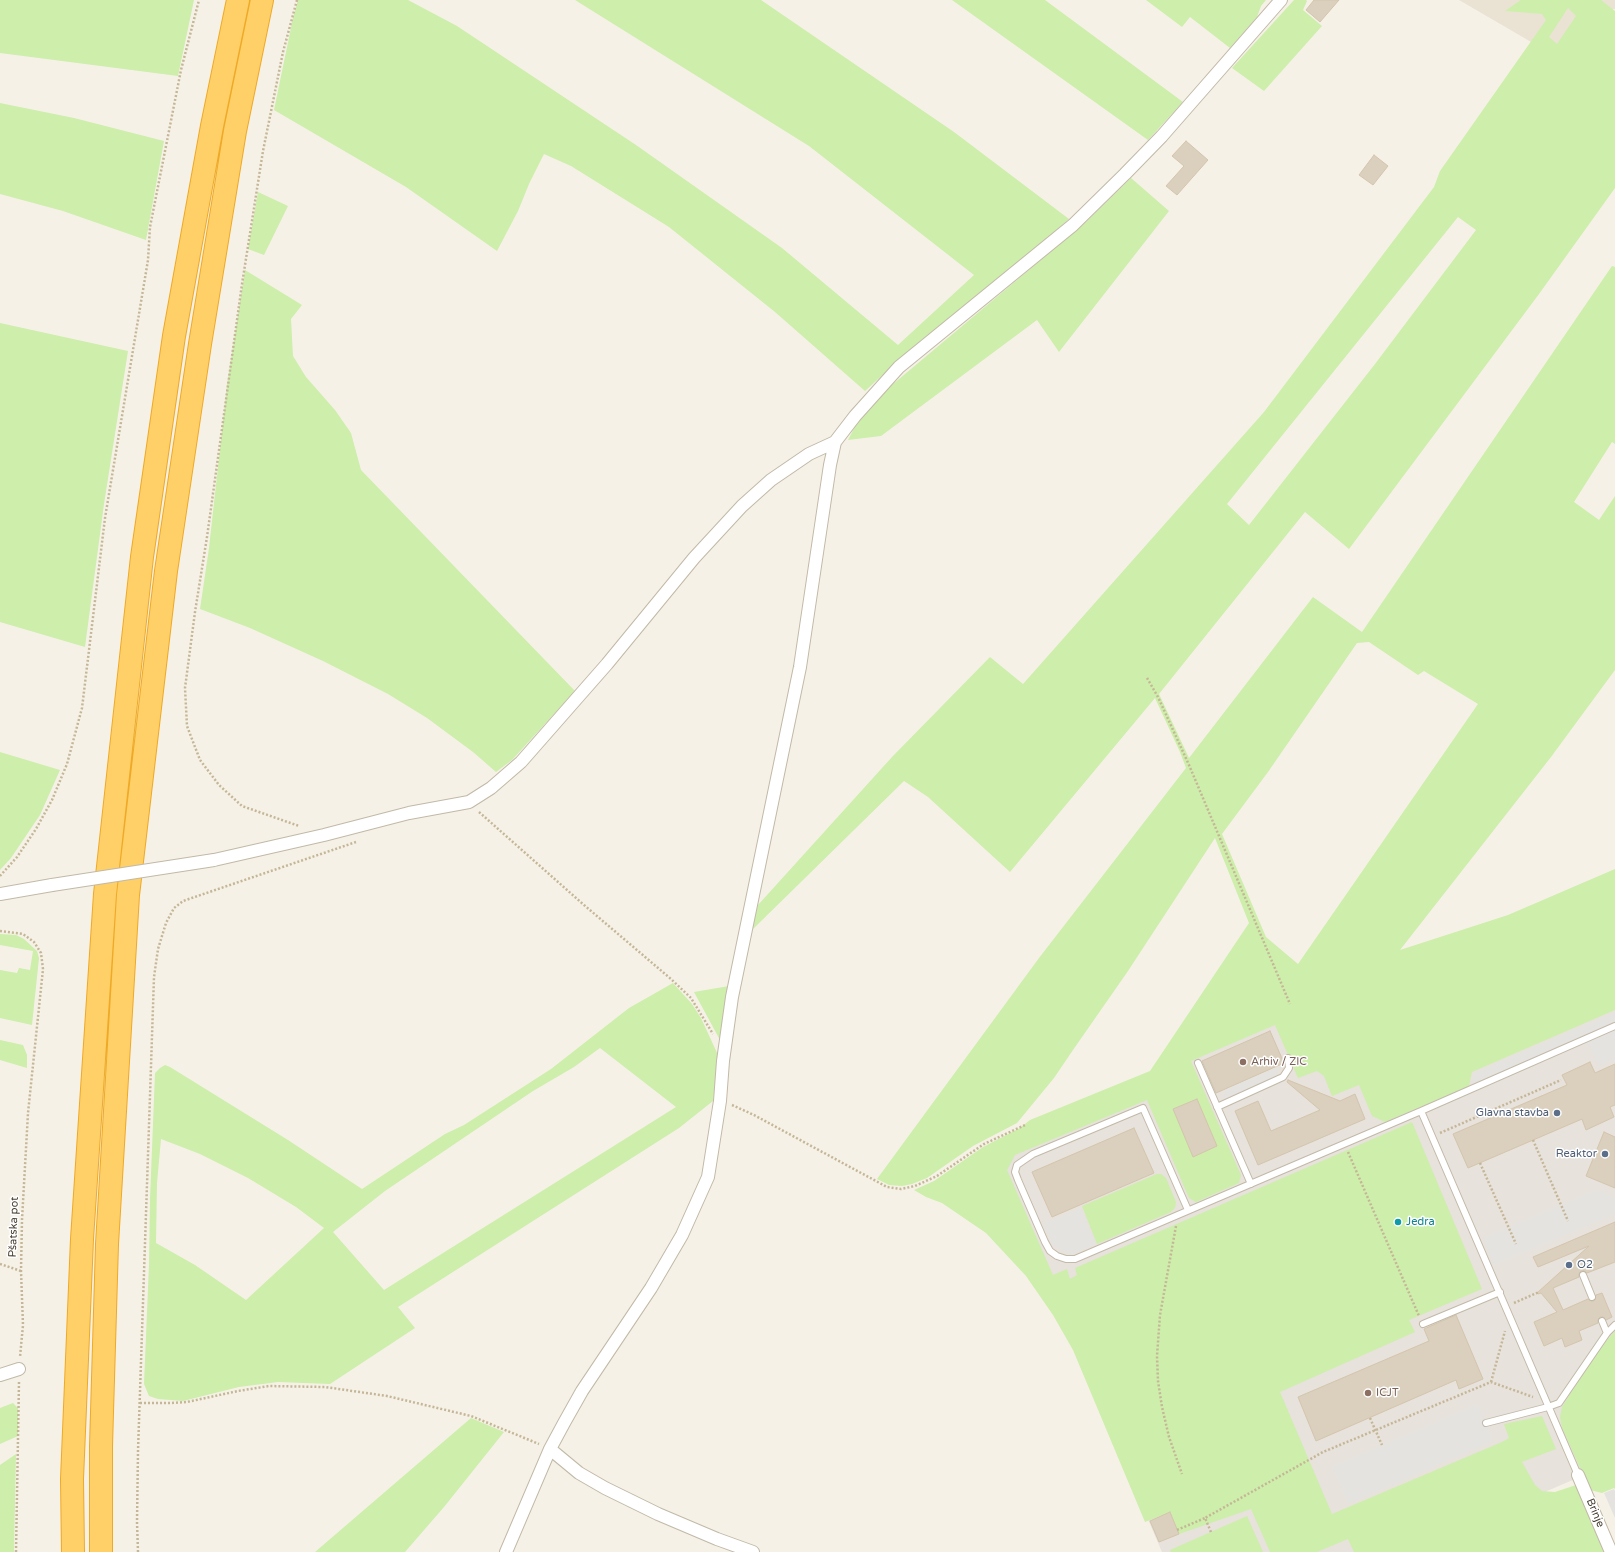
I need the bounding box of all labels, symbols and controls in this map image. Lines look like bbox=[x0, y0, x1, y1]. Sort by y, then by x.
place label: Arhiv / ZIC bbox=[1251, 1055, 1307, 1069]
marker: Arhiv / ZIC bbox=[1238, 1057, 1248, 1067]
place label: Glavna stavba bbox=[1476, 1106, 1549, 1120]
marker: Glavna stavba bbox=[1552, 1108, 1562, 1118]
place label: Reaktor bbox=[1556, 1147, 1597, 1161]
marker: Reaktor bbox=[1600, 1149, 1610, 1159]
street label: Pšatska pot bbox=[6, 1196, 22, 1258]
place label: Jedra bbox=[1406, 1215, 1435, 1229]
marker: Jedra bbox=[1393, 1217, 1403, 1227]
place label: O2 bbox=[1577, 1258, 1593, 1272]
marker: O2 bbox=[1564, 1260, 1574, 1270]
place label: ICJT bbox=[1376, 1386, 1399, 1400]
marker: ICJT bbox=[1363, 1388, 1373, 1398]
street label: Brinje bbox=[1583, 1497, 1607, 1529]

